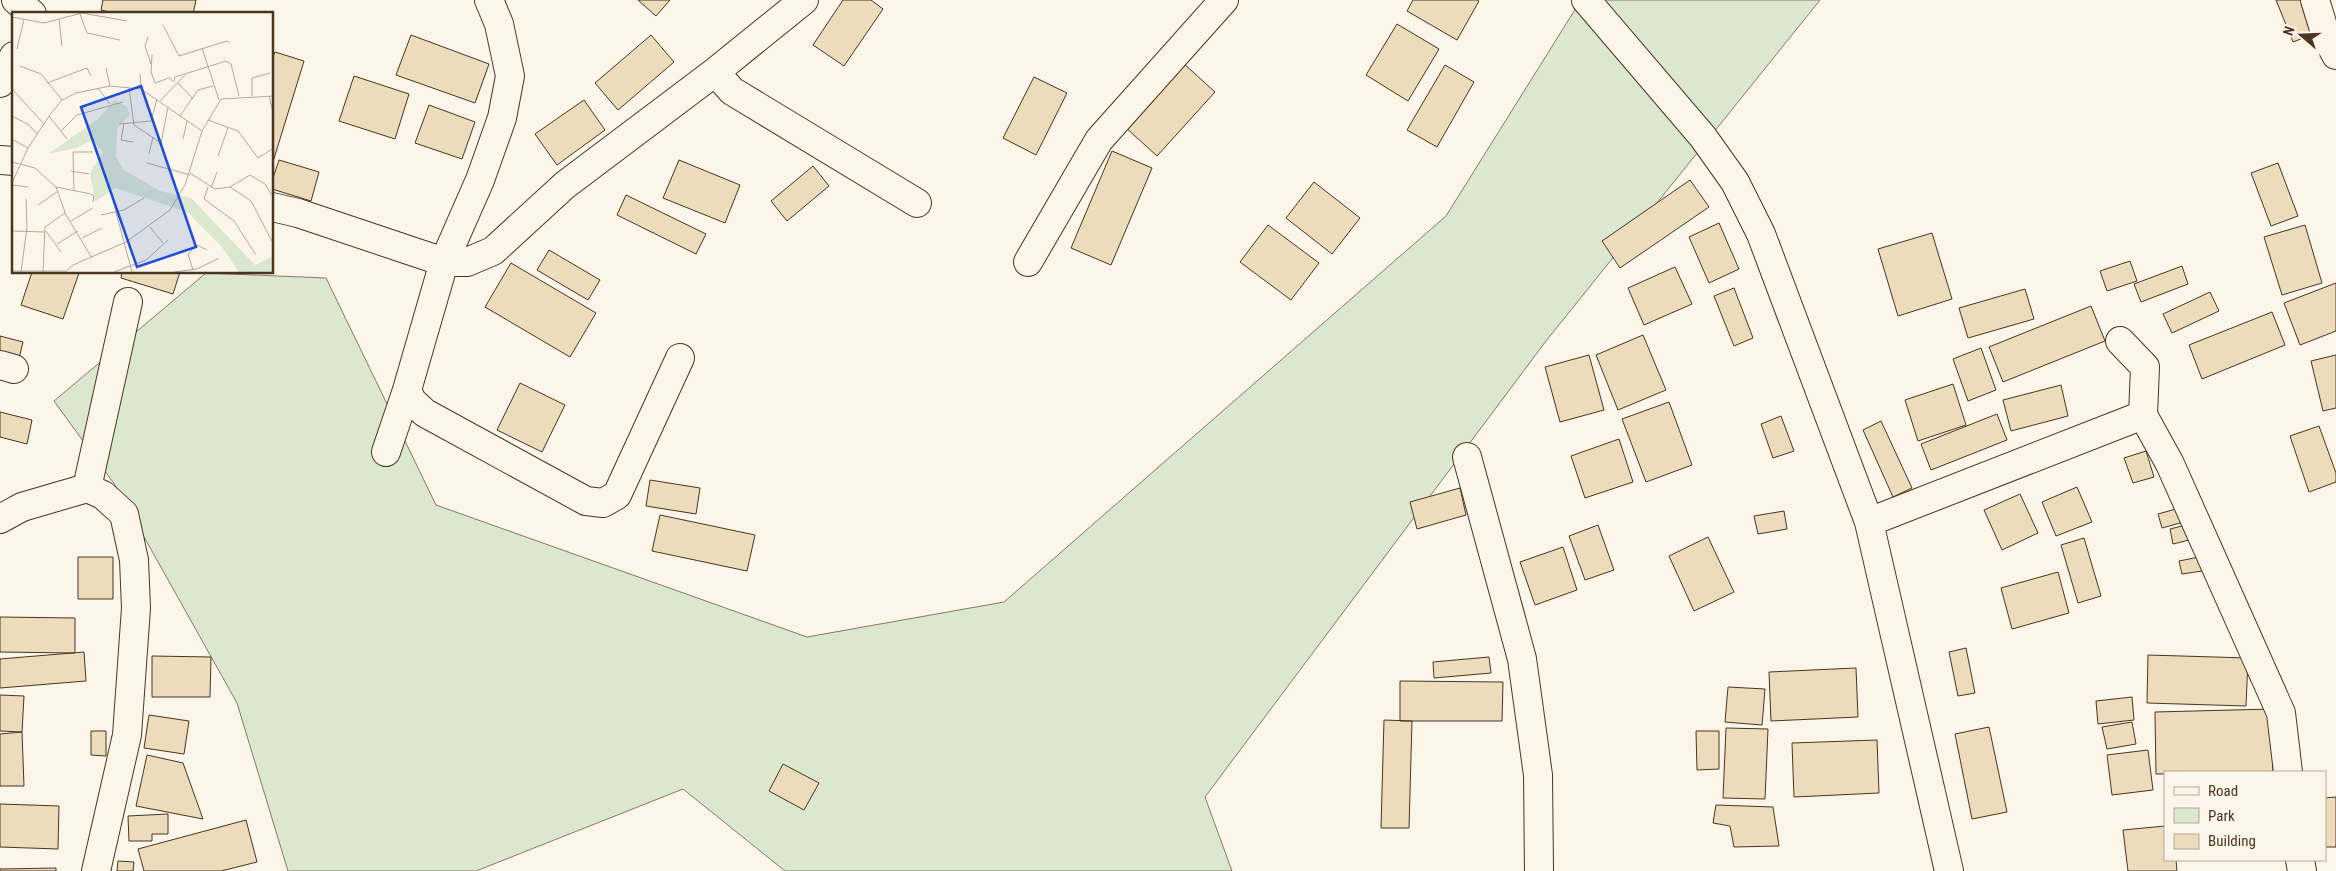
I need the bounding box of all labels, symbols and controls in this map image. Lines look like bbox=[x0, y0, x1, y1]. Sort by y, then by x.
north arrow bbox=[2276, 10, 2326, 60]
inset map bbox=[12, 12, 274, 274]
text: N bbox=[2280, 24, 2298, 37]
legend bbox=[2164, 771, 2326, 861]
text: Road bbox=[2208, 782, 2238, 800]
text: Park bbox=[2208, 807, 2235, 825]
text: Building bbox=[2208, 832, 2256, 850]

